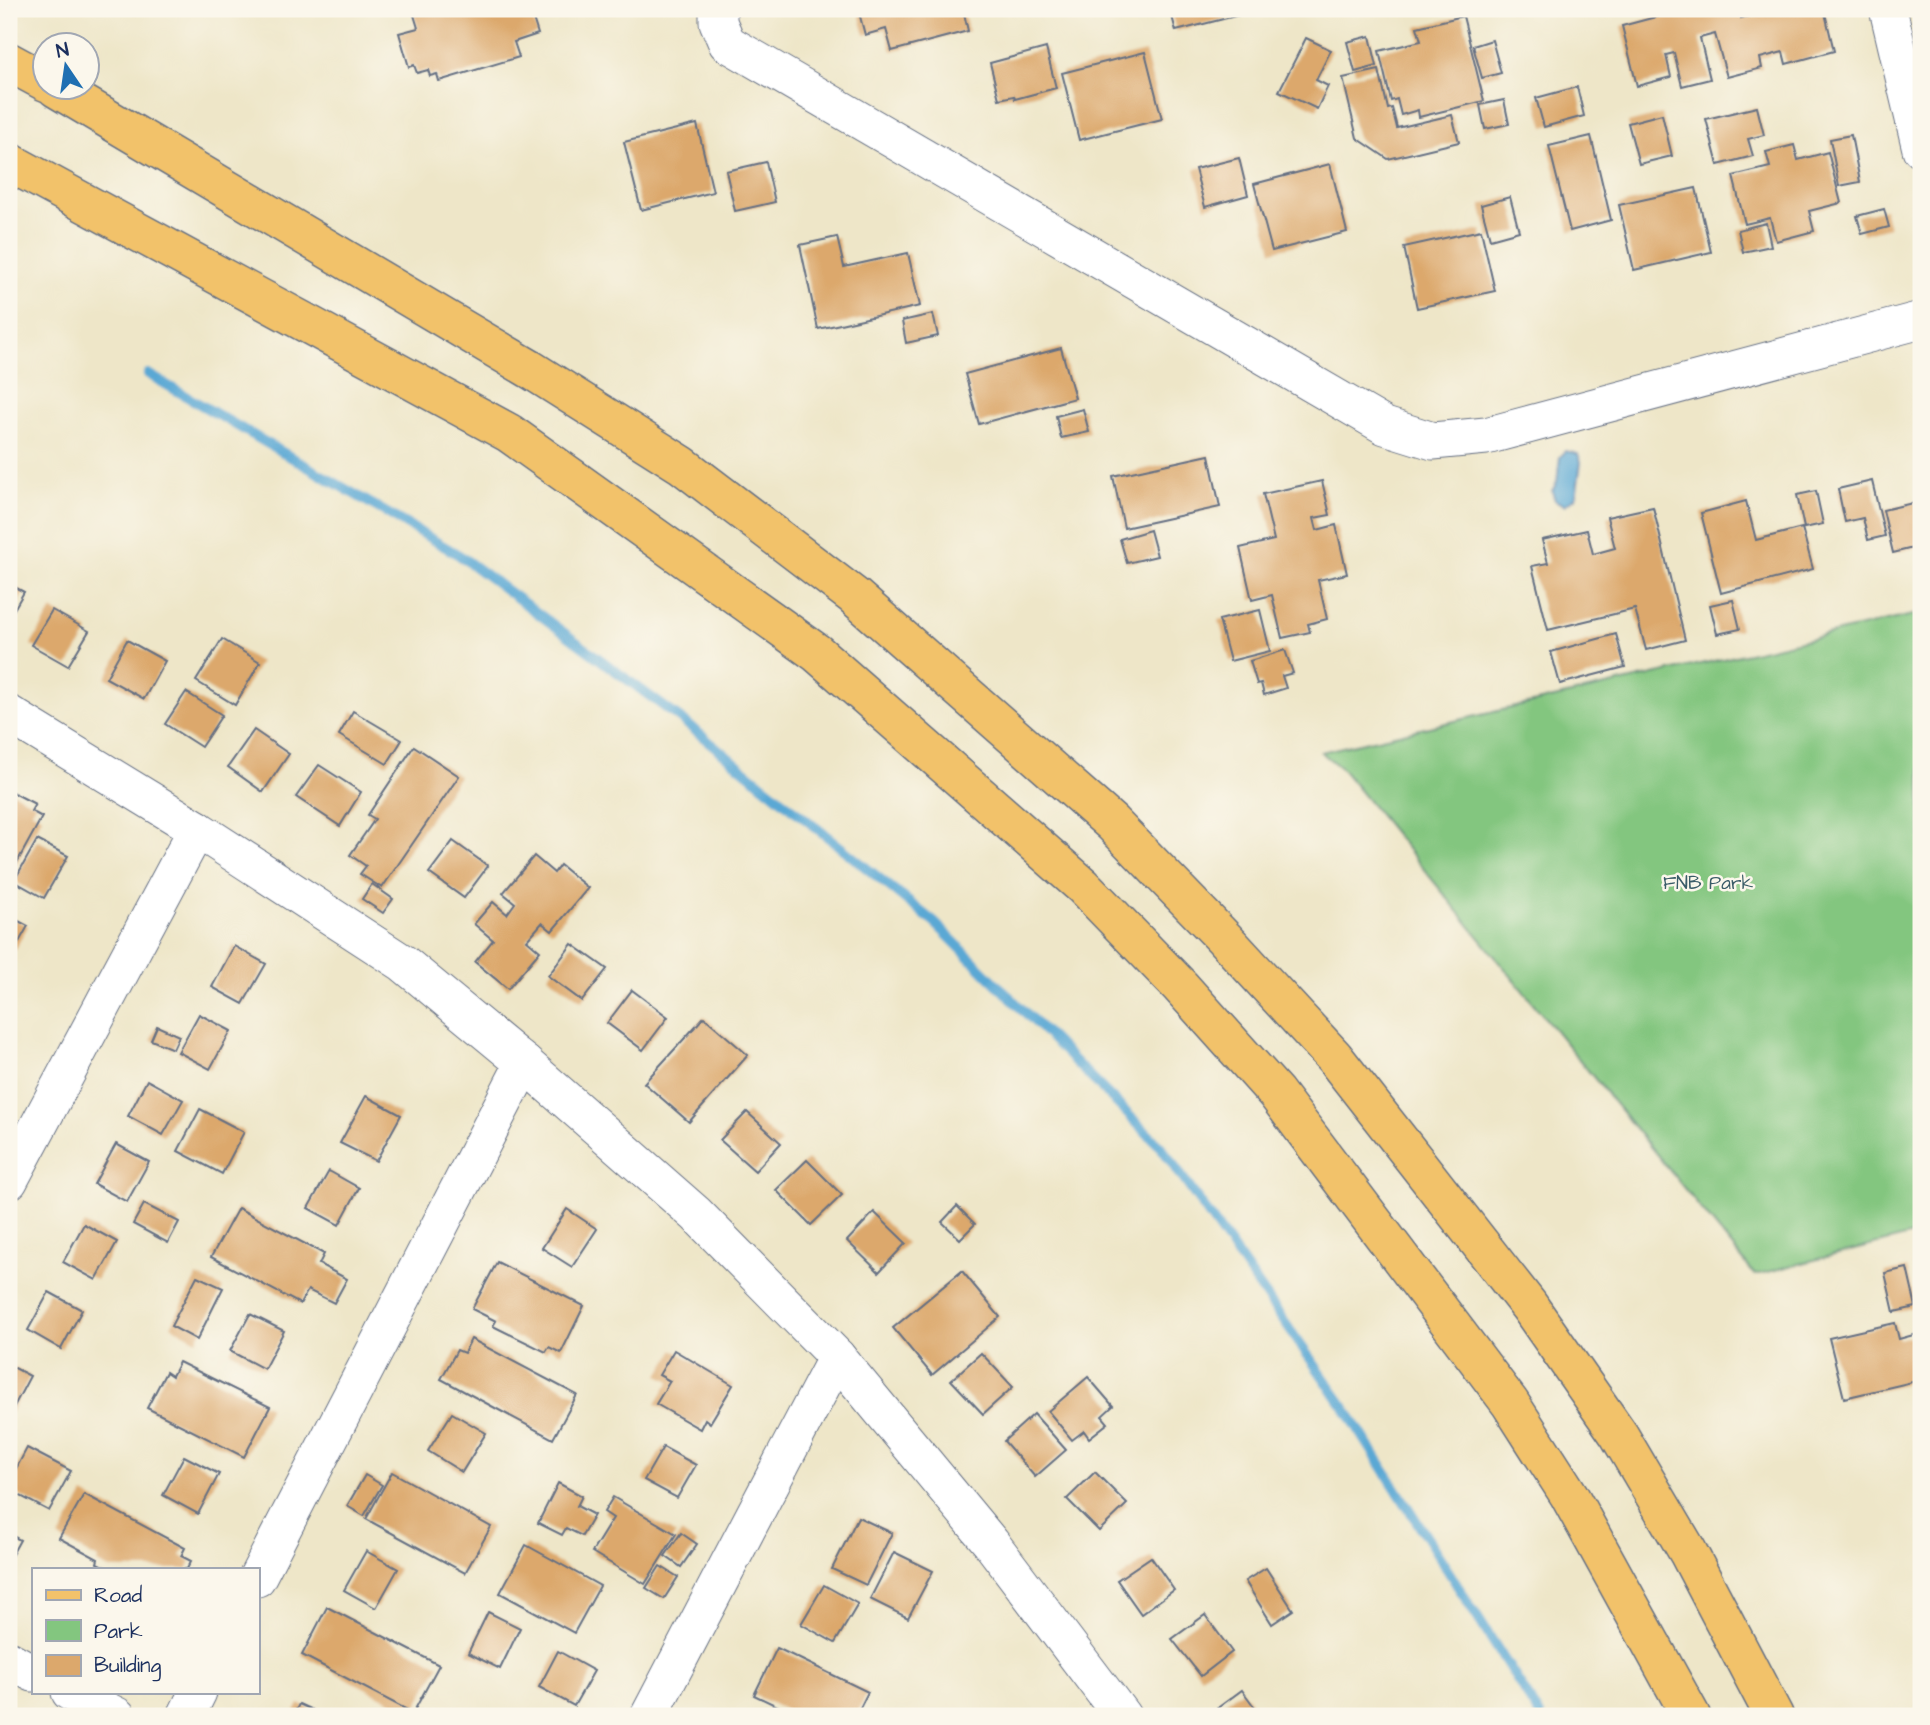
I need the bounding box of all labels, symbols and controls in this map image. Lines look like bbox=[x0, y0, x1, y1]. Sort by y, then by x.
north arrow bbox=[32, 32, 102, 102]
text: N bbox=[54, 36, 71, 65]
park label: FNB Park bbox=[1663, 870, 1753, 897]
legend bbox=[32, 1568, 259, 1694]
text: Road bbox=[94, 1581, 142, 1610]
text: Park bbox=[94, 1617, 143, 1646]
text: Building bbox=[94, 1651, 162, 1682]

